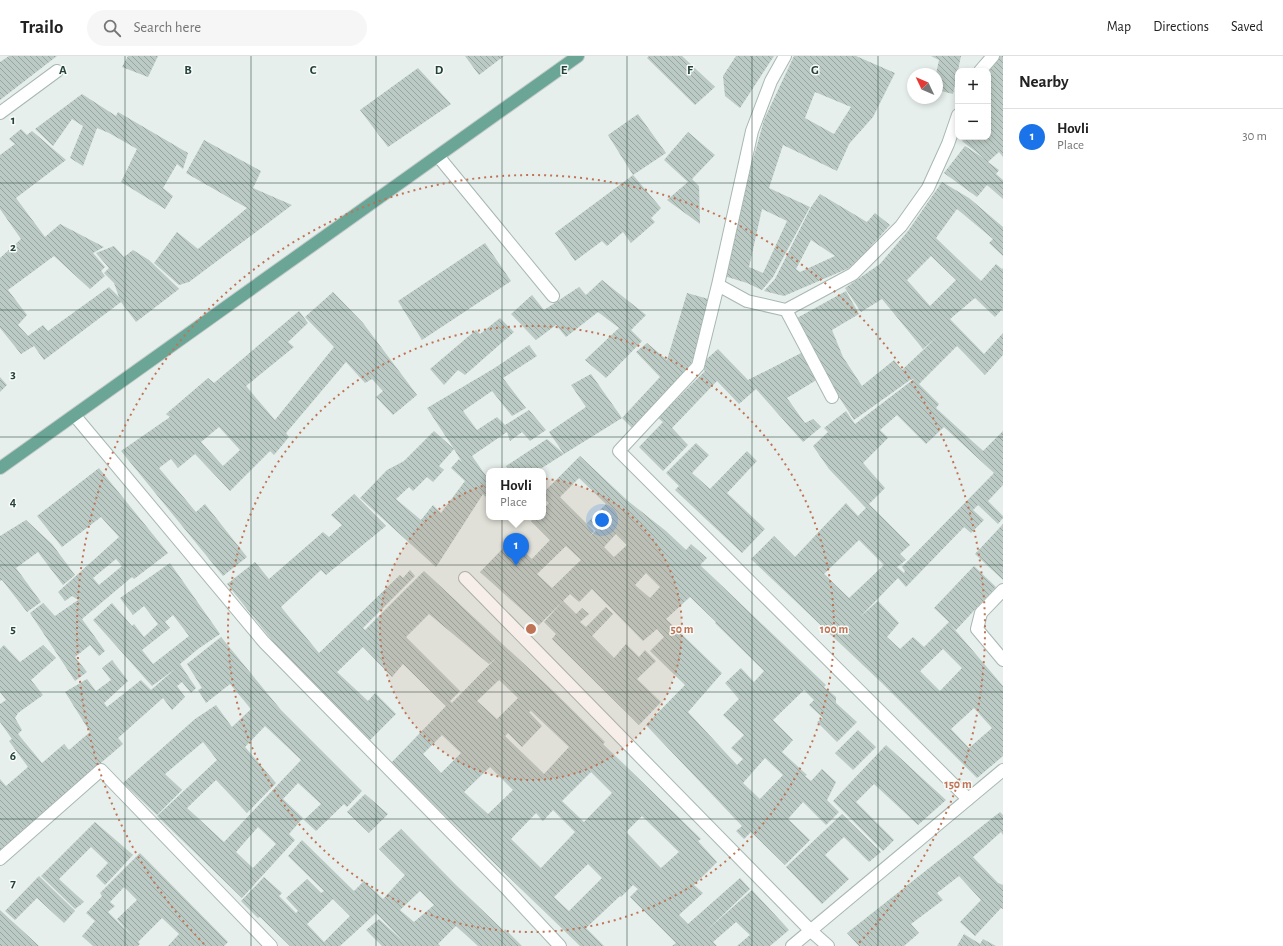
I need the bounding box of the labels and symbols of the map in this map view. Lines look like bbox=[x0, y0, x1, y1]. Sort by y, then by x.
text: A bbox=[59, 64, 67, 77]
text: B bbox=[184, 64, 192, 77]
text: C bbox=[310, 64, 317, 77]
text: D bbox=[435, 64, 444, 77]
text: E bbox=[561, 64, 568, 77]
text: F bbox=[687, 64, 694, 77]
text: G bbox=[811, 64, 819, 77]
north arrow bbox=[907, 68, 943, 104]
text: 1 bbox=[11, 114, 15, 127]
text: 2 bbox=[10, 241, 16, 254]
text: 3 bbox=[10, 368, 16, 381]
text: 4 bbox=[10, 496, 17, 509]
your location bbox=[592, 510, 612, 530]
pin: 1 bbox=[503, 533, 529, 566]
centre of rings bbox=[524, 622, 538, 636]
text: 5 bbox=[10, 623, 16, 636]
text: 50 m bbox=[671, 623, 694, 635]
text: 100 m bbox=[820, 623, 848, 635]
text: 6 bbox=[10, 750, 16, 763]
text: 150 m bbox=[944, 778, 972, 790]
text: 7 bbox=[10, 877, 16, 890]

